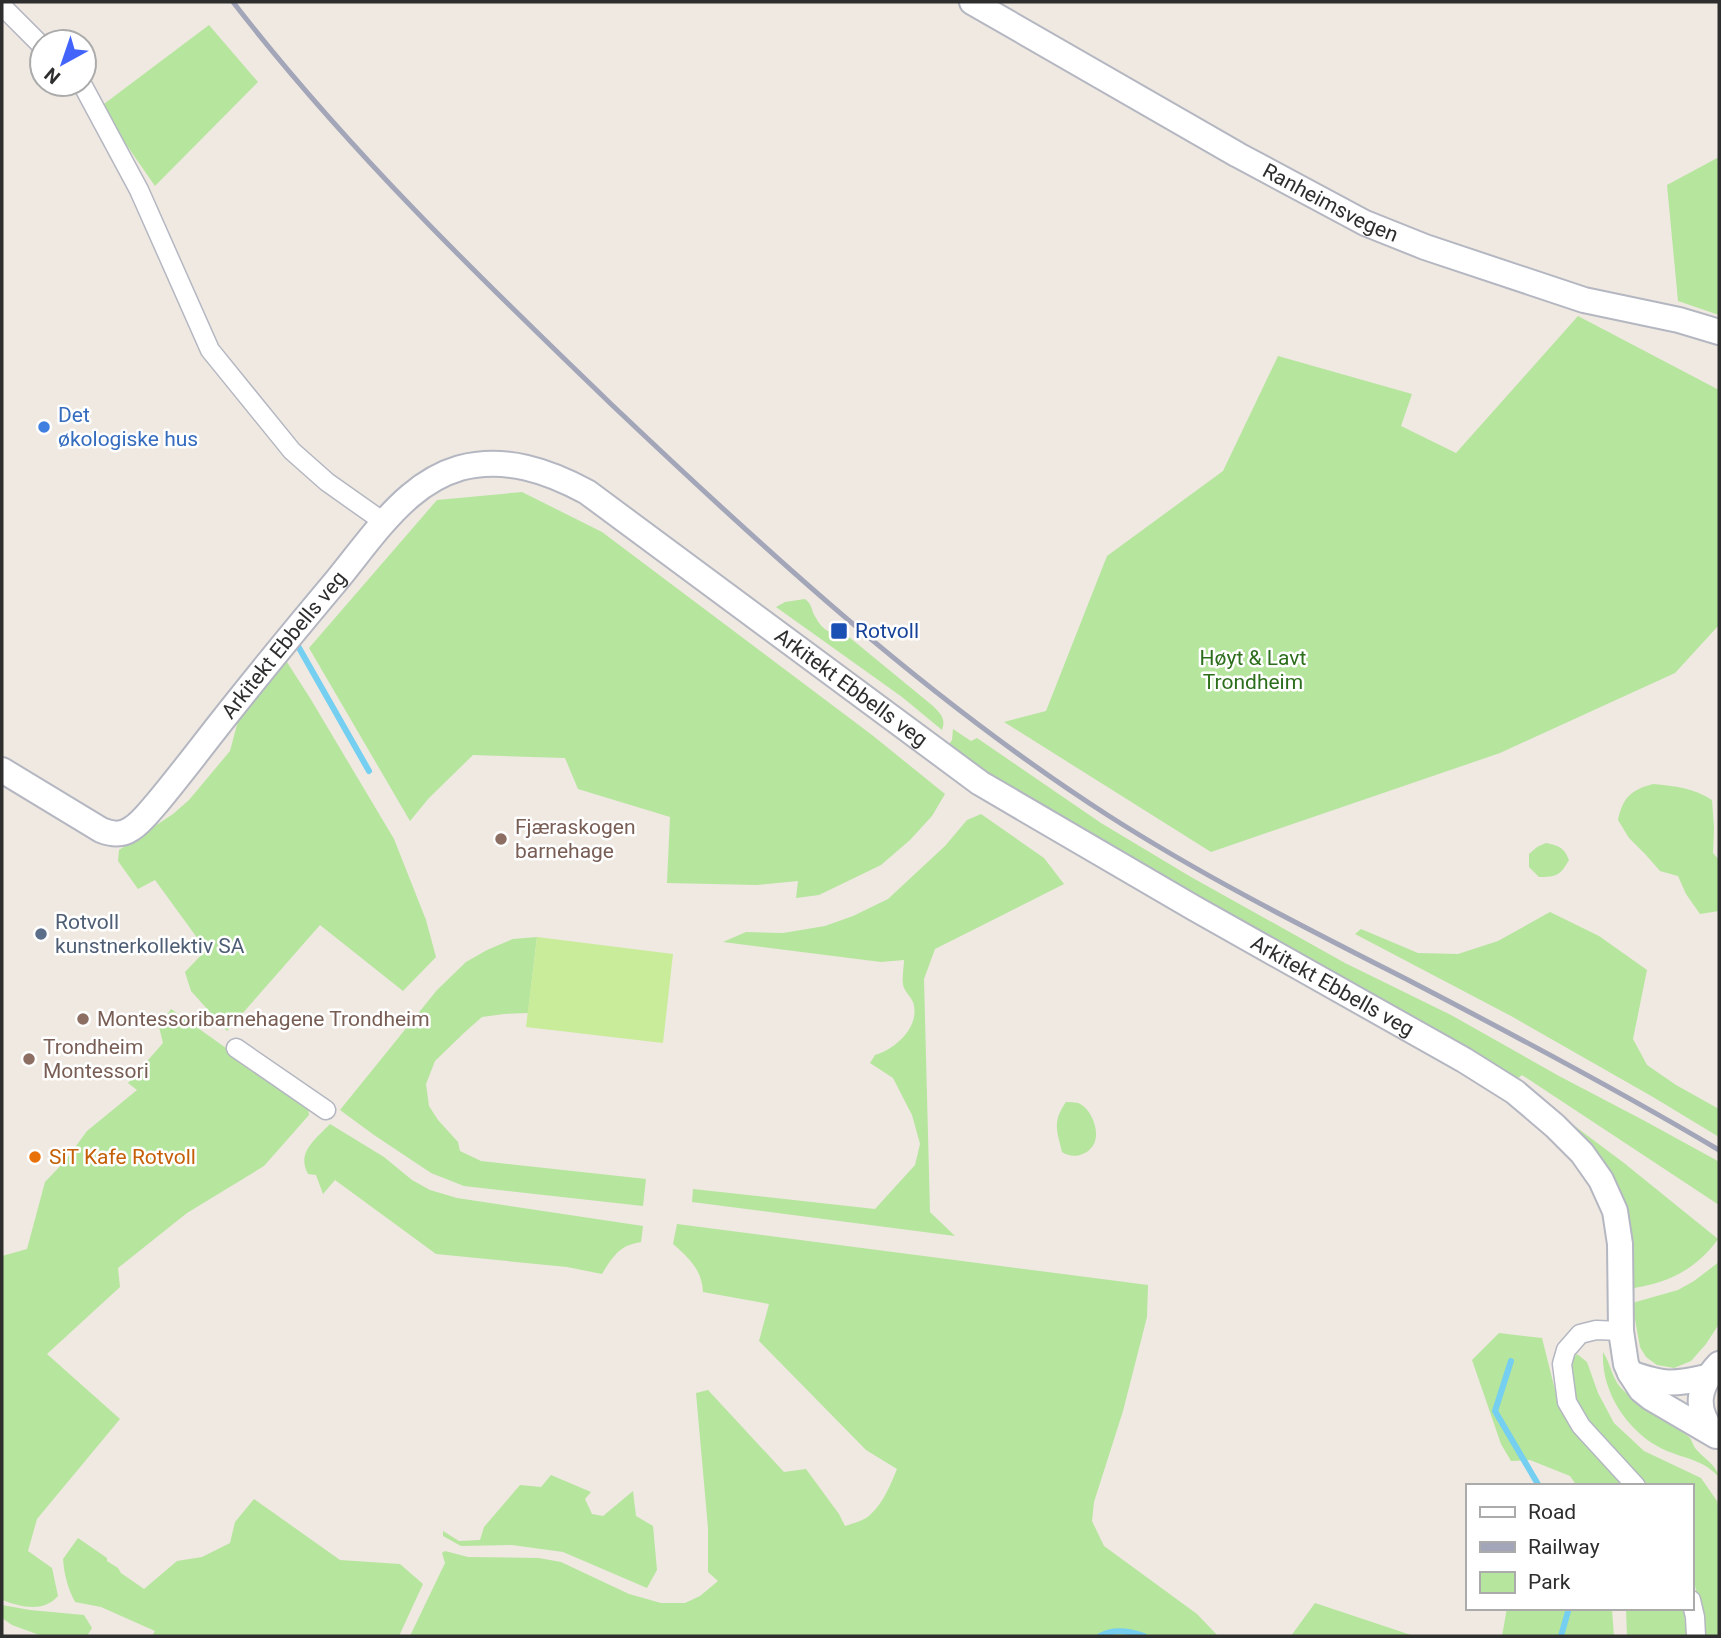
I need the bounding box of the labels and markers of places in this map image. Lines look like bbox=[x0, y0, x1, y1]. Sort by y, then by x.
place label: Det økologiske hus bbox=[58, 403, 198, 451]
marker: Det økologiske hus bbox=[36, 419, 52, 435]
place label: Rotvoll bbox=[855, 619, 919, 643]
marker: Rotvoll bbox=[829, 621, 849, 641]
place label: Fjæraskogen barnehage bbox=[515, 815, 635, 863]
marker: Fjæraskogen barnehage bbox=[493, 831, 509, 847]
place label: Rotvoll kunstnerkollektiv SA bbox=[55, 910, 245, 958]
marker: Rotvoll kunstnerkollektiv SA bbox=[33, 926, 49, 942]
place label: Montessoribarnehagene Trondheim bbox=[97, 1007, 430, 1031]
marker: Montessoribarnehagene Trondheim bbox=[75, 1011, 91, 1027]
place label: Trondheim Montessori bbox=[43, 1035, 149, 1083]
marker: Trondheim Montessori bbox=[21, 1051, 37, 1067]
place label: SiT Kafe Rotvoll bbox=[49, 1145, 196, 1169]
marker: SiT Kafe Rotvoll bbox=[27, 1149, 43, 1165]

